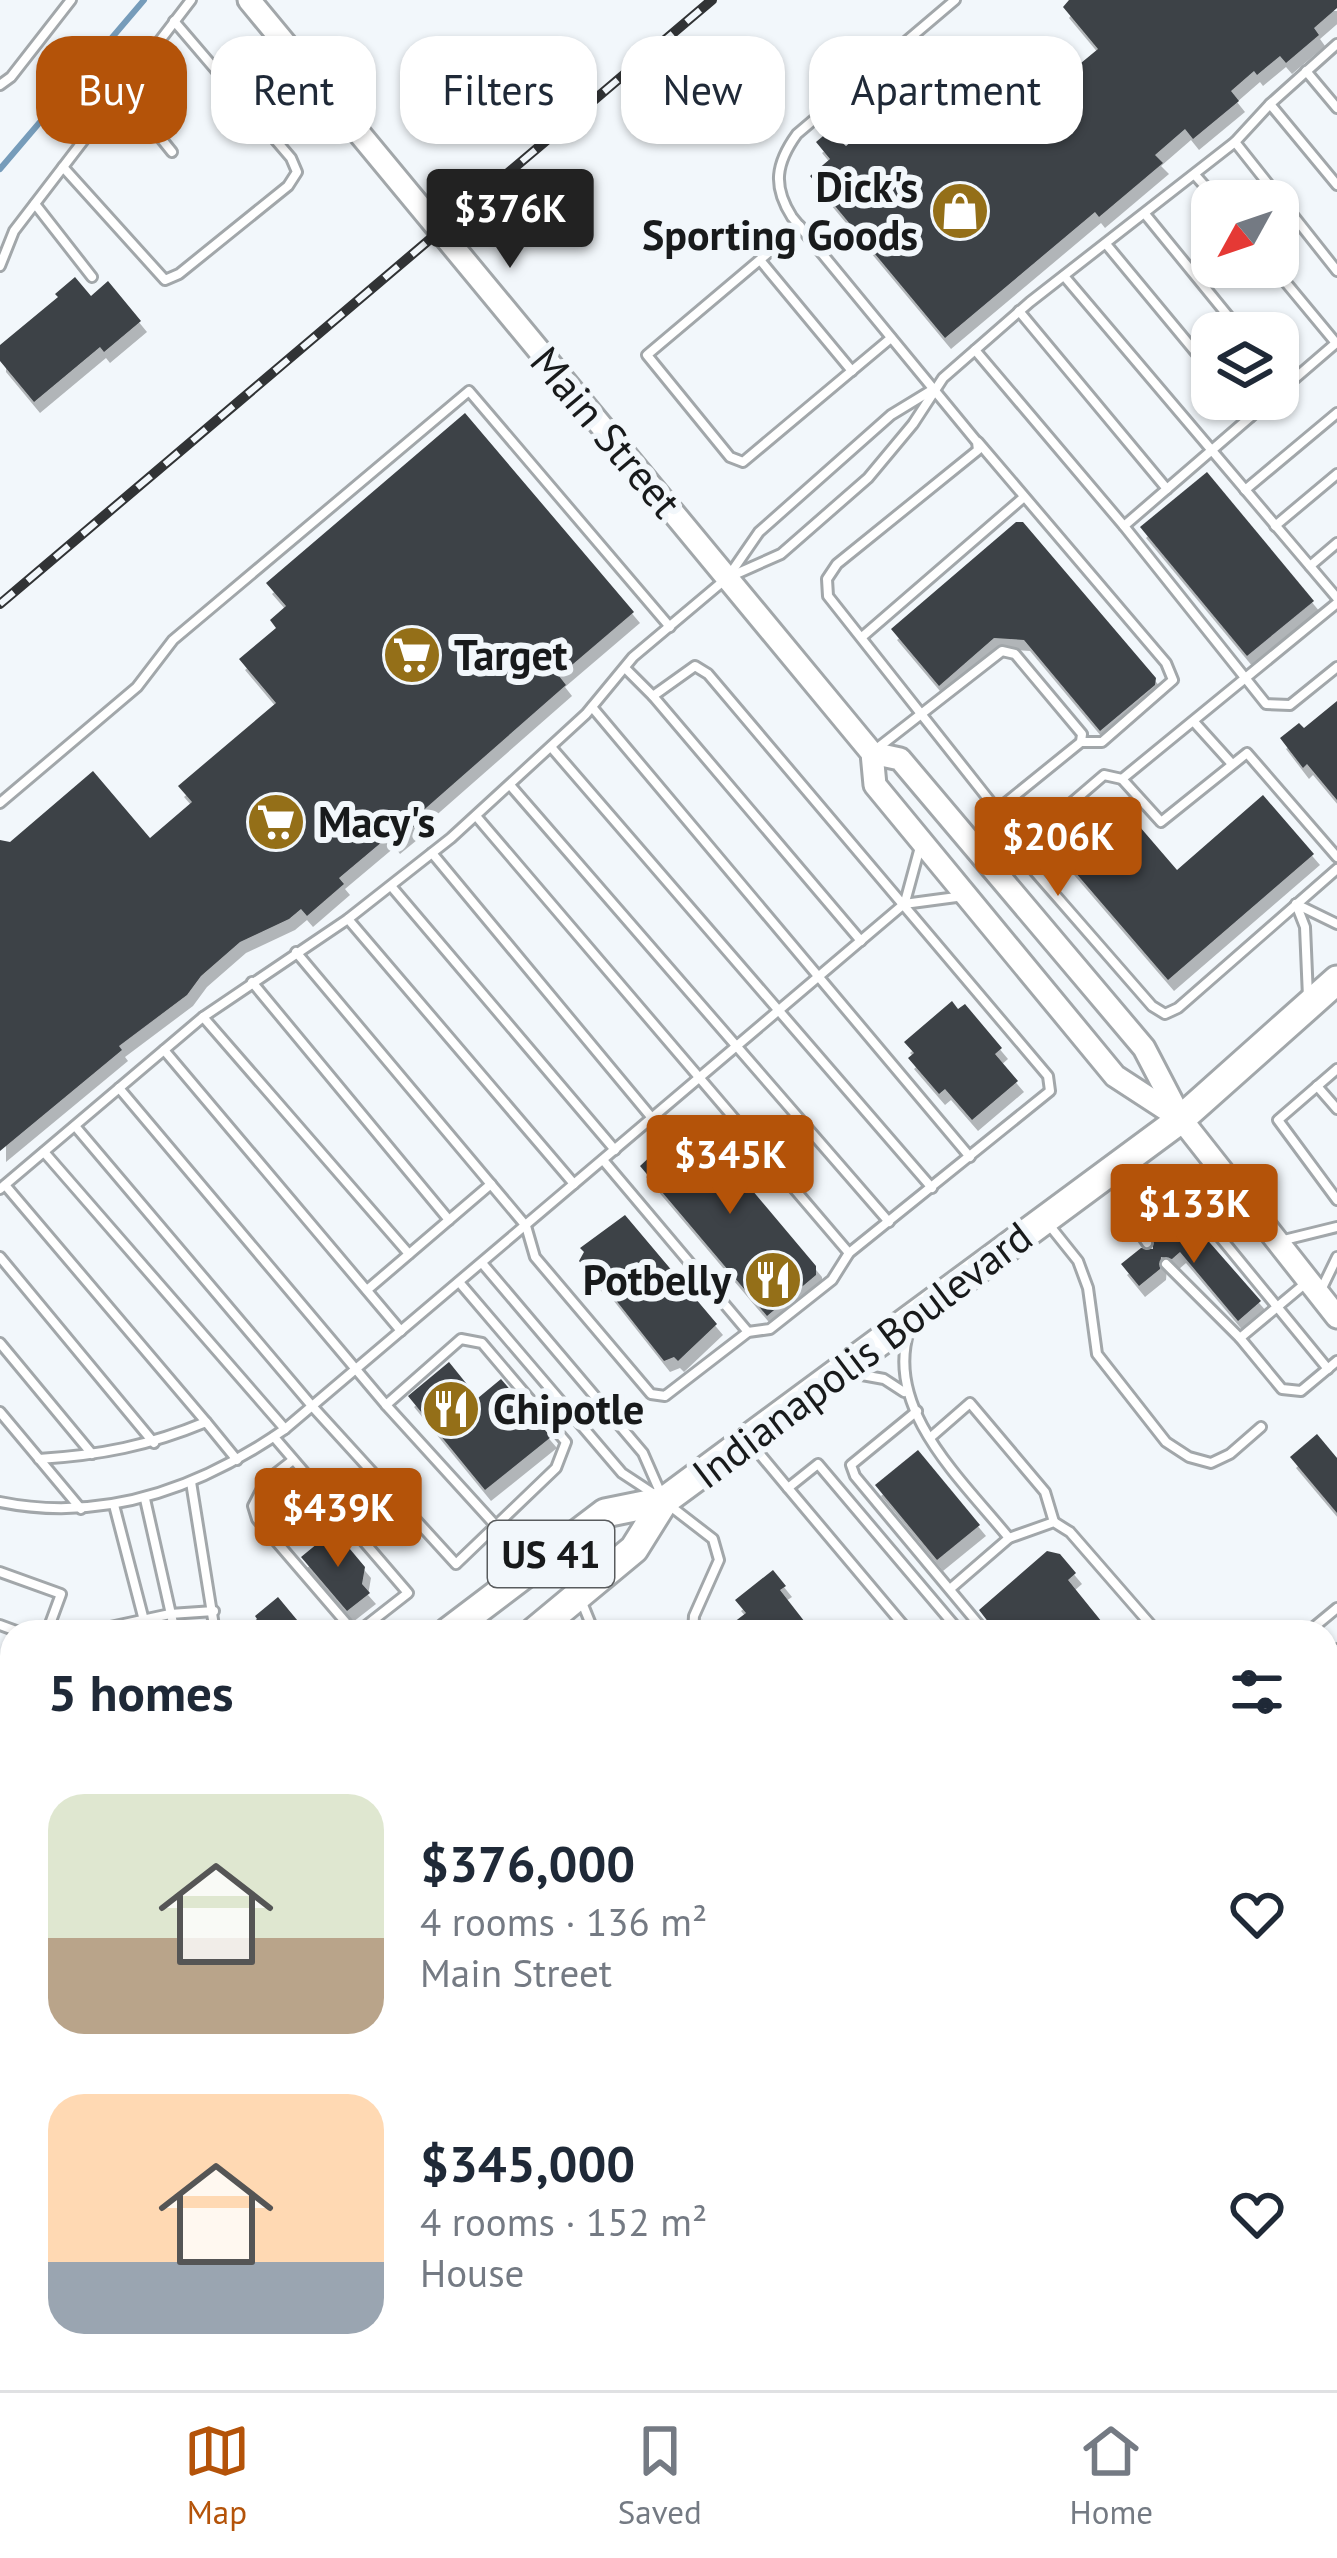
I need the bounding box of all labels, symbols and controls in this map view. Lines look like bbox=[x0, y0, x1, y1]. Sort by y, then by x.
chip: Buy bbox=[36, 36, 187, 144]
chip: Rent bbox=[211, 36, 376, 144]
chip: Filters bbox=[400, 36, 597, 144]
chip: New bbox=[621, 36, 785, 144]
chip: Apartment bbox=[809, 36, 1083, 144]
place label: Dick's Sporting Goods bbox=[642, 159, 918, 262]
pin: $376K bbox=[426, 169, 594, 271]
shop icon: Dick's Sporting Goods bbox=[929, 180, 991, 242]
north arrow bbox=[1191, 180, 1299, 288]
map controls bbox=[1191, 180, 1299, 420]
text: $376K bbox=[454, 182, 566, 233]
button: layers bbox=[1191, 312, 1299, 420]
street label: Main Street bbox=[519, 335, 694, 529]
supermarket icon: Target bbox=[381, 624, 443, 686]
place label: Target bbox=[454, 627, 568, 682]
supermarket icon: Macy's bbox=[245, 791, 307, 853]
place label: Macy's bbox=[318, 794, 435, 849]
pin: $206K bbox=[974, 797, 1142, 899]
text: $206K bbox=[1002, 810, 1114, 861]
pin: $345K bbox=[646, 1115, 814, 1217]
text: $345K bbox=[674, 1128, 786, 1179]
pin: $133K bbox=[1110, 1164, 1278, 1266]
text: $133K bbox=[1138, 1177, 1250, 1228]
street label: Indianapolis Boulevard bbox=[681, 1209, 1043, 1500]
restaurant icon: Potbelly bbox=[742, 1249, 804, 1311]
place label: Potbelly bbox=[583, 1252, 732, 1307]
restaurant icon: Chipotle bbox=[420, 1378, 482, 1440]
place label: Chipotle bbox=[493, 1381, 644, 1436]
pin: $439K bbox=[254, 1468, 422, 1570]
text: $439K bbox=[282, 1481, 394, 1532]
road number: US 41 bbox=[488, 1521, 614, 1587]
text: 5 homes bbox=[48, 1659, 234, 1725]
icon: filters bbox=[1224, 1659, 1290, 1725]
text: $376,000 bbox=[420, 1830, 635, 1896]
icon: home bbox=[144, 1842, 288, 1986]
icon: heart bbox=[1224, 1881, 1290, 1947]
text: 4 rooms · 136 m² bbox=[420, 1896, 707, 1947]
text: Main Street bbox=[420, 1947, 612, 1998]
text: $345,000 bbox=[420, 2130, 635, 2196]
icon: home bbox=[144, 2142, 288, 2286]
icon: heart bbox=[1224, 2181, 1290, 2247]
text: 4 rooms · 152 m² bbox=[420, 2196, 707, 2247]
text: House bbox=[420, 2247, 524, 2298]
tab: Map bbox=[184, 2418, 250, 2533]
tab: Saved bbox=[618, 2418, 702, 2533]
tab: Home bbox=[1070, 2418, 1153, 2533]

